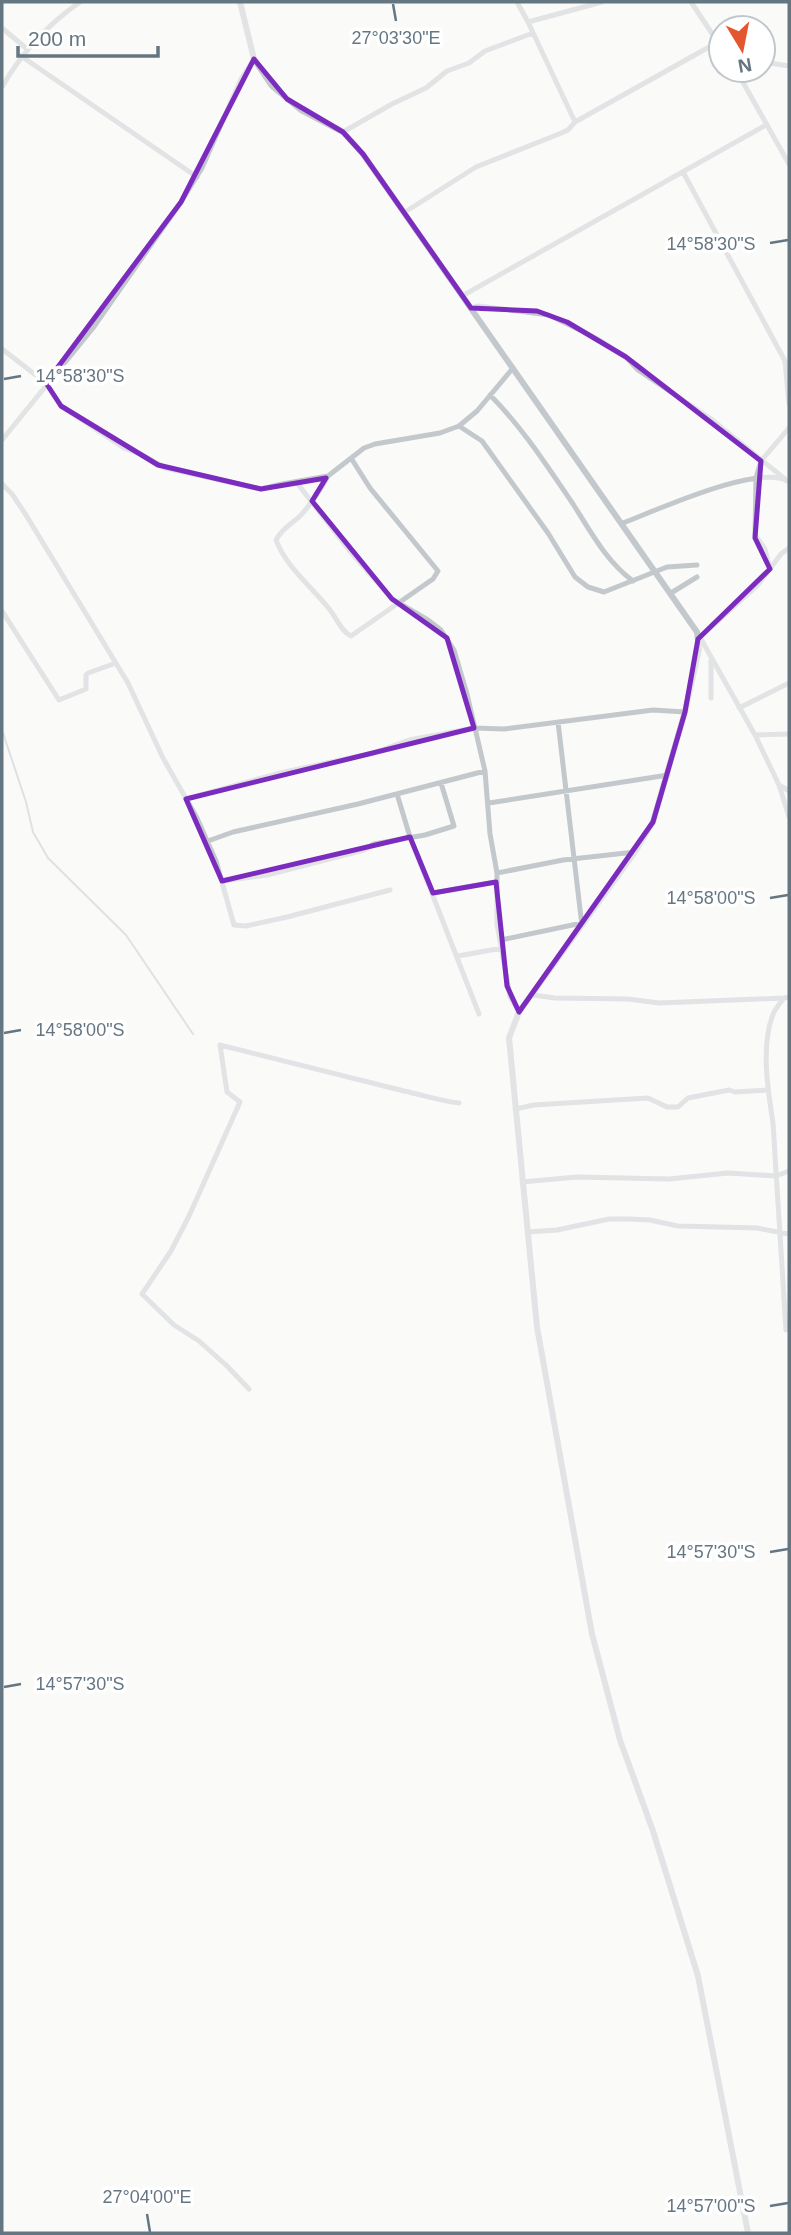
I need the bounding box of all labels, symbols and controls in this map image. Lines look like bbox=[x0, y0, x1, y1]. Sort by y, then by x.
scale bar bbox=[18, 14, 158, 58]
north arrow bbox=[707, 14, 777, 84]
text: 200 m bbox=[28, 27, 86, 50]
text: 27°03'30"E bbox=[351, 28, 441, 48]
text: N bbox=[736, 54, 753, 77]
text: 14°58'30"S bbox=[666, 234, 756, 254]
text: 14°58'30"S bbox=[35, 366, 125, 386]
text: 14°58'00"S bbox=[666, 888, 756, 908]
text: 14°58'00"S bbox=[35, 1020, 125, 1040]
text: 14°57'30"S bbox=[666, 1542, 756, 1562]
text: 14°57'30"S bbox=[35, 1674, 125, 1694]
text: 27°04'00"E bbox=[102, 2187, 192, 2207]
text: 14°57'00"S bbox=[666, 2196, 756, 2216]

